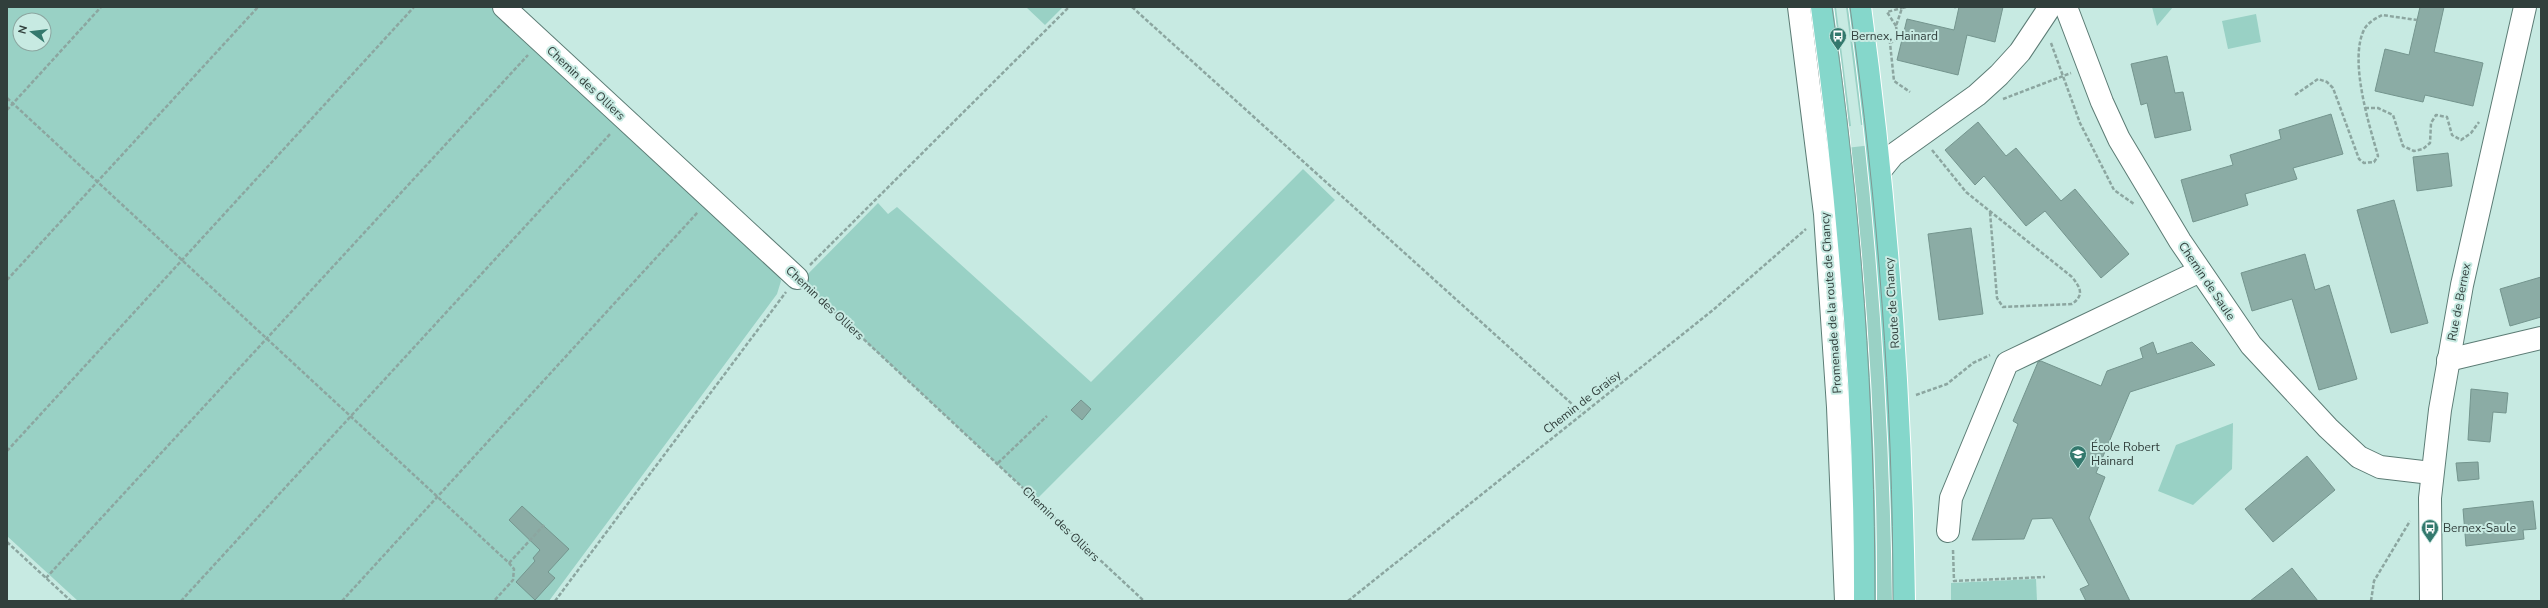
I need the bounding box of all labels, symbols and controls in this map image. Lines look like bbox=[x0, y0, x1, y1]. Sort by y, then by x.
north arrow bbox=[12, 12, 52, 52]
text: N bbox=[15, 24, 31, 35]
bus stop icon: Bernex, Hainard bbox=[1828, 26, 1848, 51]
place label: Bernex, Hainard bbox=[1851, 28, 1938, 44]
street label: Chemin des Olliers bbox=[543, 42, 629, 124]
street label: Promenade de la route de Chancy bbox=[1817, 211, 1845, 394]
street label: Chemin de Saule bbox=[2175, 239, 2239, 323]
street label: Route de Chancy bbox=[1881, 256, 1903, 349]
street label: Rue de Bernex bbox=[2444, 261, 2475, 342]
street label: Chemin des Olliers bbox=[782, 262, 868, 344]
street label: Chemin de Graisy bbox=[1540, 366, 1625, 437]
place label: École Robert Hainard bbox=[2091, 439, 2161, 469]
school or university icon: École Robert Hainard bbox=[2068, 444, 2088, 469]
street label: Chemin des Olliers bbox=[1019, 483, 1103, 565]
bus stop icon: Bernex-Saule bbox=[2420, 518, 2440, 543]
place label: Bernex-Saule bbox=[2443, 520, 2516, 536]

